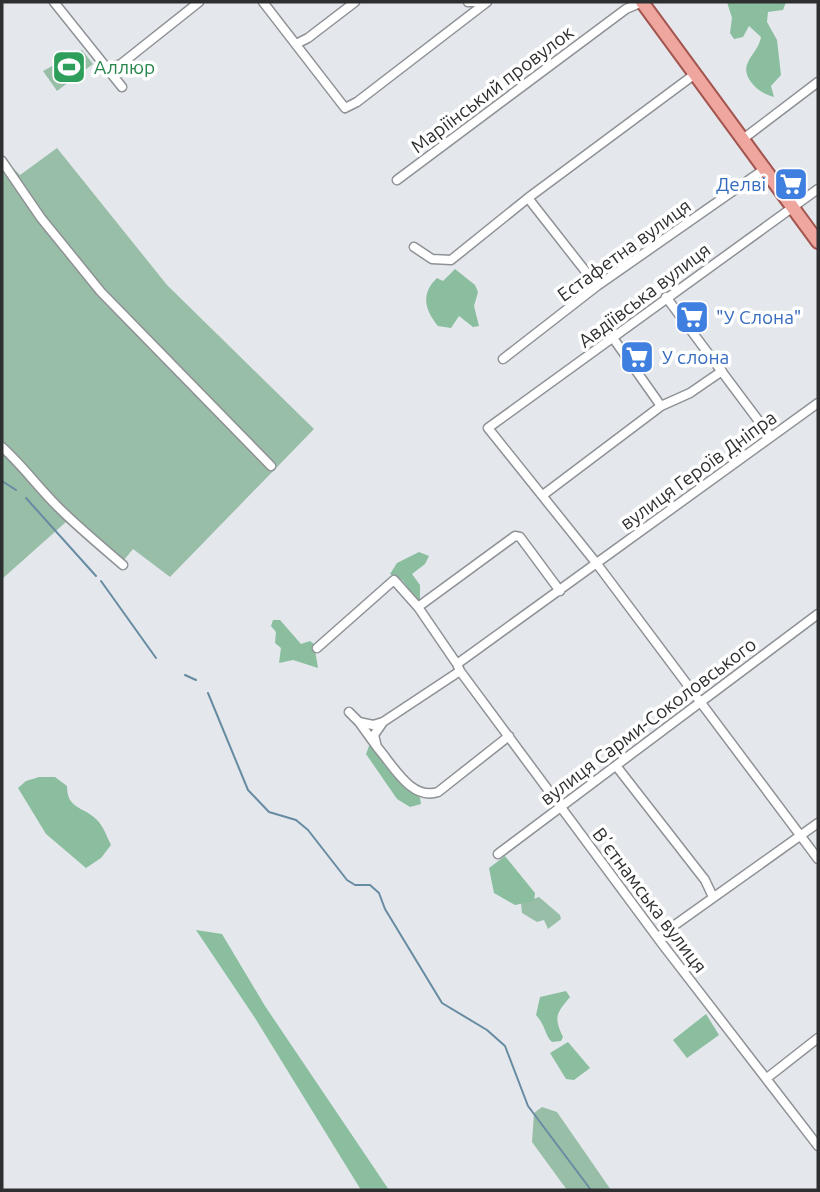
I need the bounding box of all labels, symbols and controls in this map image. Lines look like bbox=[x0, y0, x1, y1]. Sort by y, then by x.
street label: Маріїнський провулок bbox=[407, 21, 578, 157]
sports icon: Аллюр bbox=[50, 48, 88, 86]
place label: Аллюр bbox=[94, 56, 155, 78]
supermarket icon: Делві bbox=[772, 165, 810, 203]
place label: Делві bbox=[716, 173, 766, 195]
street label: Естафетна вулиця bbox=[553, 194, 695, 306]
street label: Авдіївська вулиця bbox=[574, 238, 714, 352]
supermarket icon: "У Слона" bbox=[673, 298, 711, 336]
place label: "У Слона" bbox=[716, 306, 801, 328]
supermarket icon: У слона bbox=[618, 338, 656, 376]
place label: У слона bbox=[662, 346, 729, 368]
street label: вулиця Героїв Дніпра bbox=[616, 406, 780, 534]
street label: вулиця Сарми-Соколовського bbox=[536, 633, 760, 809]
street label: Вʼєтнамська вулиця bbox=[588, 823, 712, 977]

